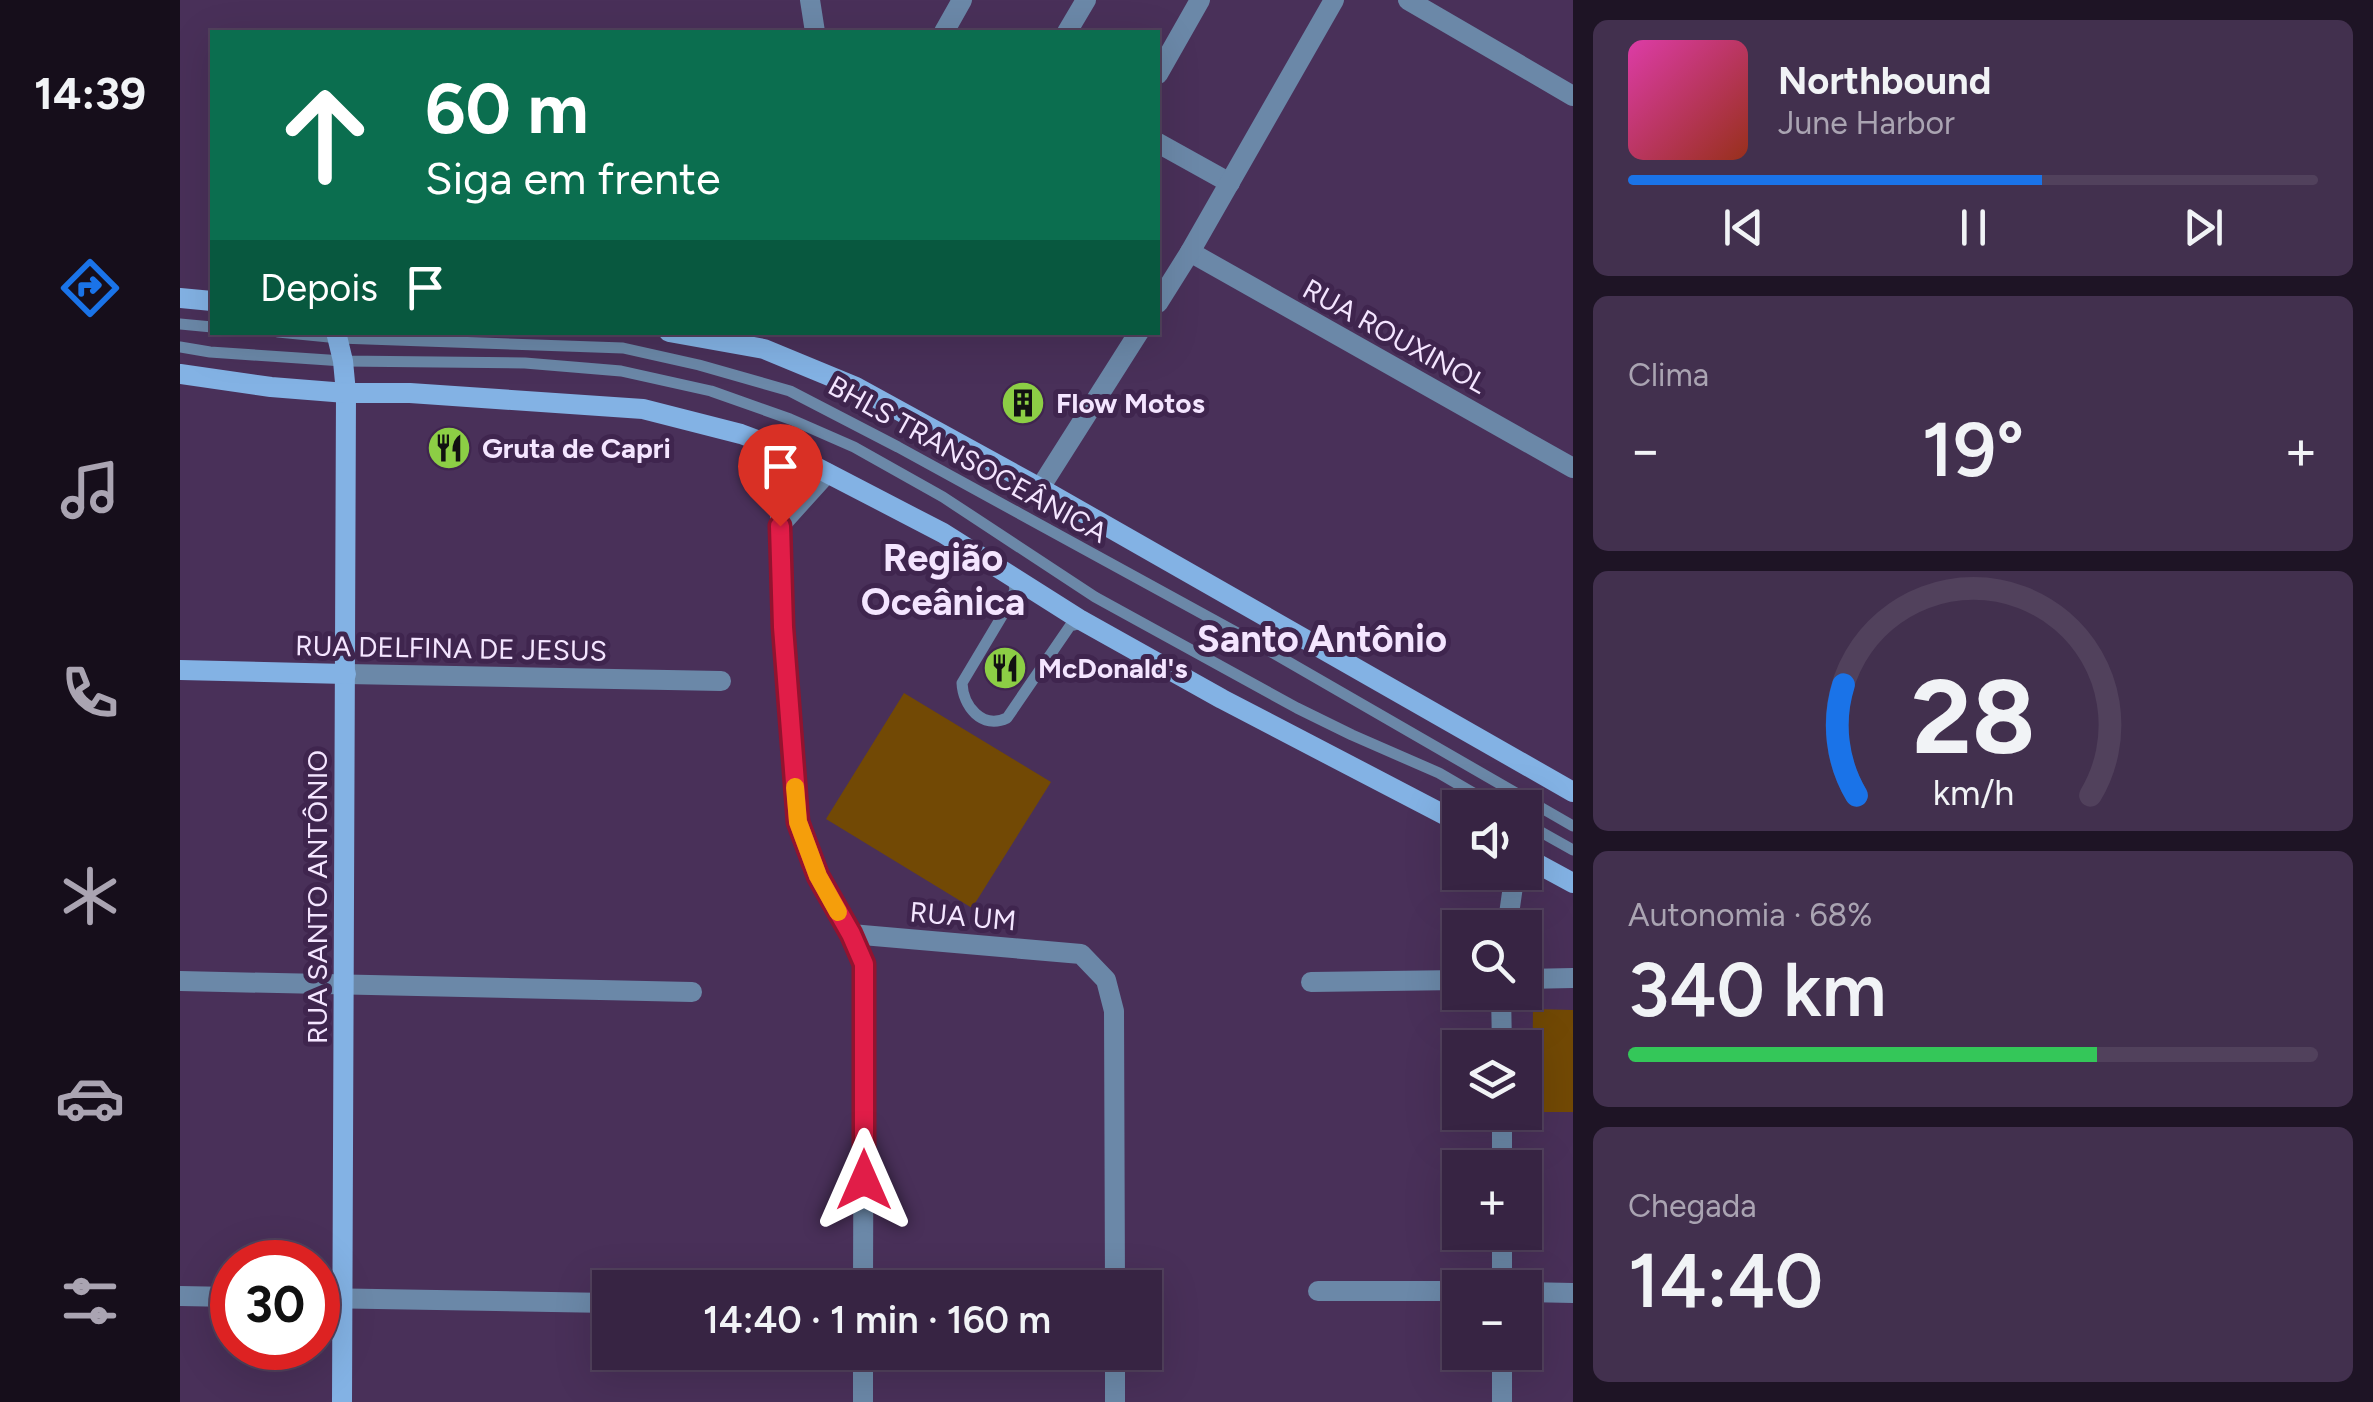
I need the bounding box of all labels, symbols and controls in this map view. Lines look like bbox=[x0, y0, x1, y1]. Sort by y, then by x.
text: Northbound bbox=[1778, 58, 1991, 104]
text: 14:39 bbox=[34, 66, 146, 120]
text: 60 m bbox=[425, 66, 589, 151]
icon: ahead bbox=[260, 70, 390, 200]
text: June Harbor bbox=[1778, 104, 1955, 142]
text: Siga em frente bbox=[425, 151, 721, 205]
icon: previous bbox=[1716, 200, 1771, 255]
icon: pause bbox=[1946, 200, 2001, 255]
icon: next bbox=[2176, 200, 2231, 255]
icon: directions bbox=[55, 253, 125, 323]
icon: arrive bbox=[398, 260, 453, 315]
text: Depois bbox=[260, 265, 378, 311]
street label: RUA ROUXINOL bbox=[1297, 271, 1493, 401]
text: Clima bbox=[1628, 356, 1709, 394]
street label: BHLS TRANSOCEÂNICA bbox=[823, 368, 1113, 550]
building icon: Flow Motos bbox=[1000, 380, 1046, 426]
place label: Flow Motos bbox=[1056, 386, 1205, 420]
text: 19° bbox=[1922, 405, 2024, 495]
text: − bbox=[1628, 417, 1662, 483]
text: + bbox=[2284, 417, 2318, 483]
pin bbox=[738, 424, 823, 527]
restaurant icon: Gruta de Capri bbox=[426, 425, 472, 471]
place label: Gruta de Capri bbox=[482, 431, 671, 465]
icon: arrive bbox=[753, 439, 808, 494]
icon: music bbox=[55, 455, 125, 525]
district label: Região Oceânica bbox=[861, 535, 1025, 625]
district label: Santo Antônio bbox=[1197, 616, 1447, 662]
street label: RUA DELFINA DE JESUS bbox=[295, 628, 607, 668]
restaurant icon: McDonald's bbox=[982, 645, 1028, 691]
place label: McDonald's bbox=[1038, 651, 1187, 685]
text: 28 bbox=[1911, 654, 2035, 779]
icon: phone bbox=[55, 658, 125, 728]
street label: RUA SANTO ANTÔNIO bbox=[300, 750, 334, 1044]
text: km/h bbox=[1932, 771, 2014, 814]
map controls bbox=[1442, 790, 1542, 1370]
button: sound bbox=[1442, 790, 1542, 890]
icon: climate bbox=[55, 861, 125, 931]
street label: RUA UM bbox=[908, 894, 1018, 938]
text: Autonomia · 68% bbox=[1628, 896, 1872, 934]
button: search bbox=[1442, 910, 1542, 1010]
text: 340 km bbox=[1628, 945, 1886, 1035]
button: layers bbox=[1442, 1030, 1542, 1130]
icon: car bbox=[55, 1063, 125, 1133]
position arrow bbox=[812, 1128, 916, 1232]
button: + bbox=[1442, 1150, 1542, 1250]
text: Chegada bbox=[1628, 1187, 1757, 1225]
text: 14:40 bbox=[1628, 1236, 1823, 1326]
speed limit sign: 30 bbox=[210, 1240, 340, 1370]
icon: filters bbox=[55, 1266, 125, 1336]
button: − bbox=[1442, 1270, 1542, 1370]
text: 14:40 · 1 min · 160 m bbox=[703, 1297, 1051, 1343]

